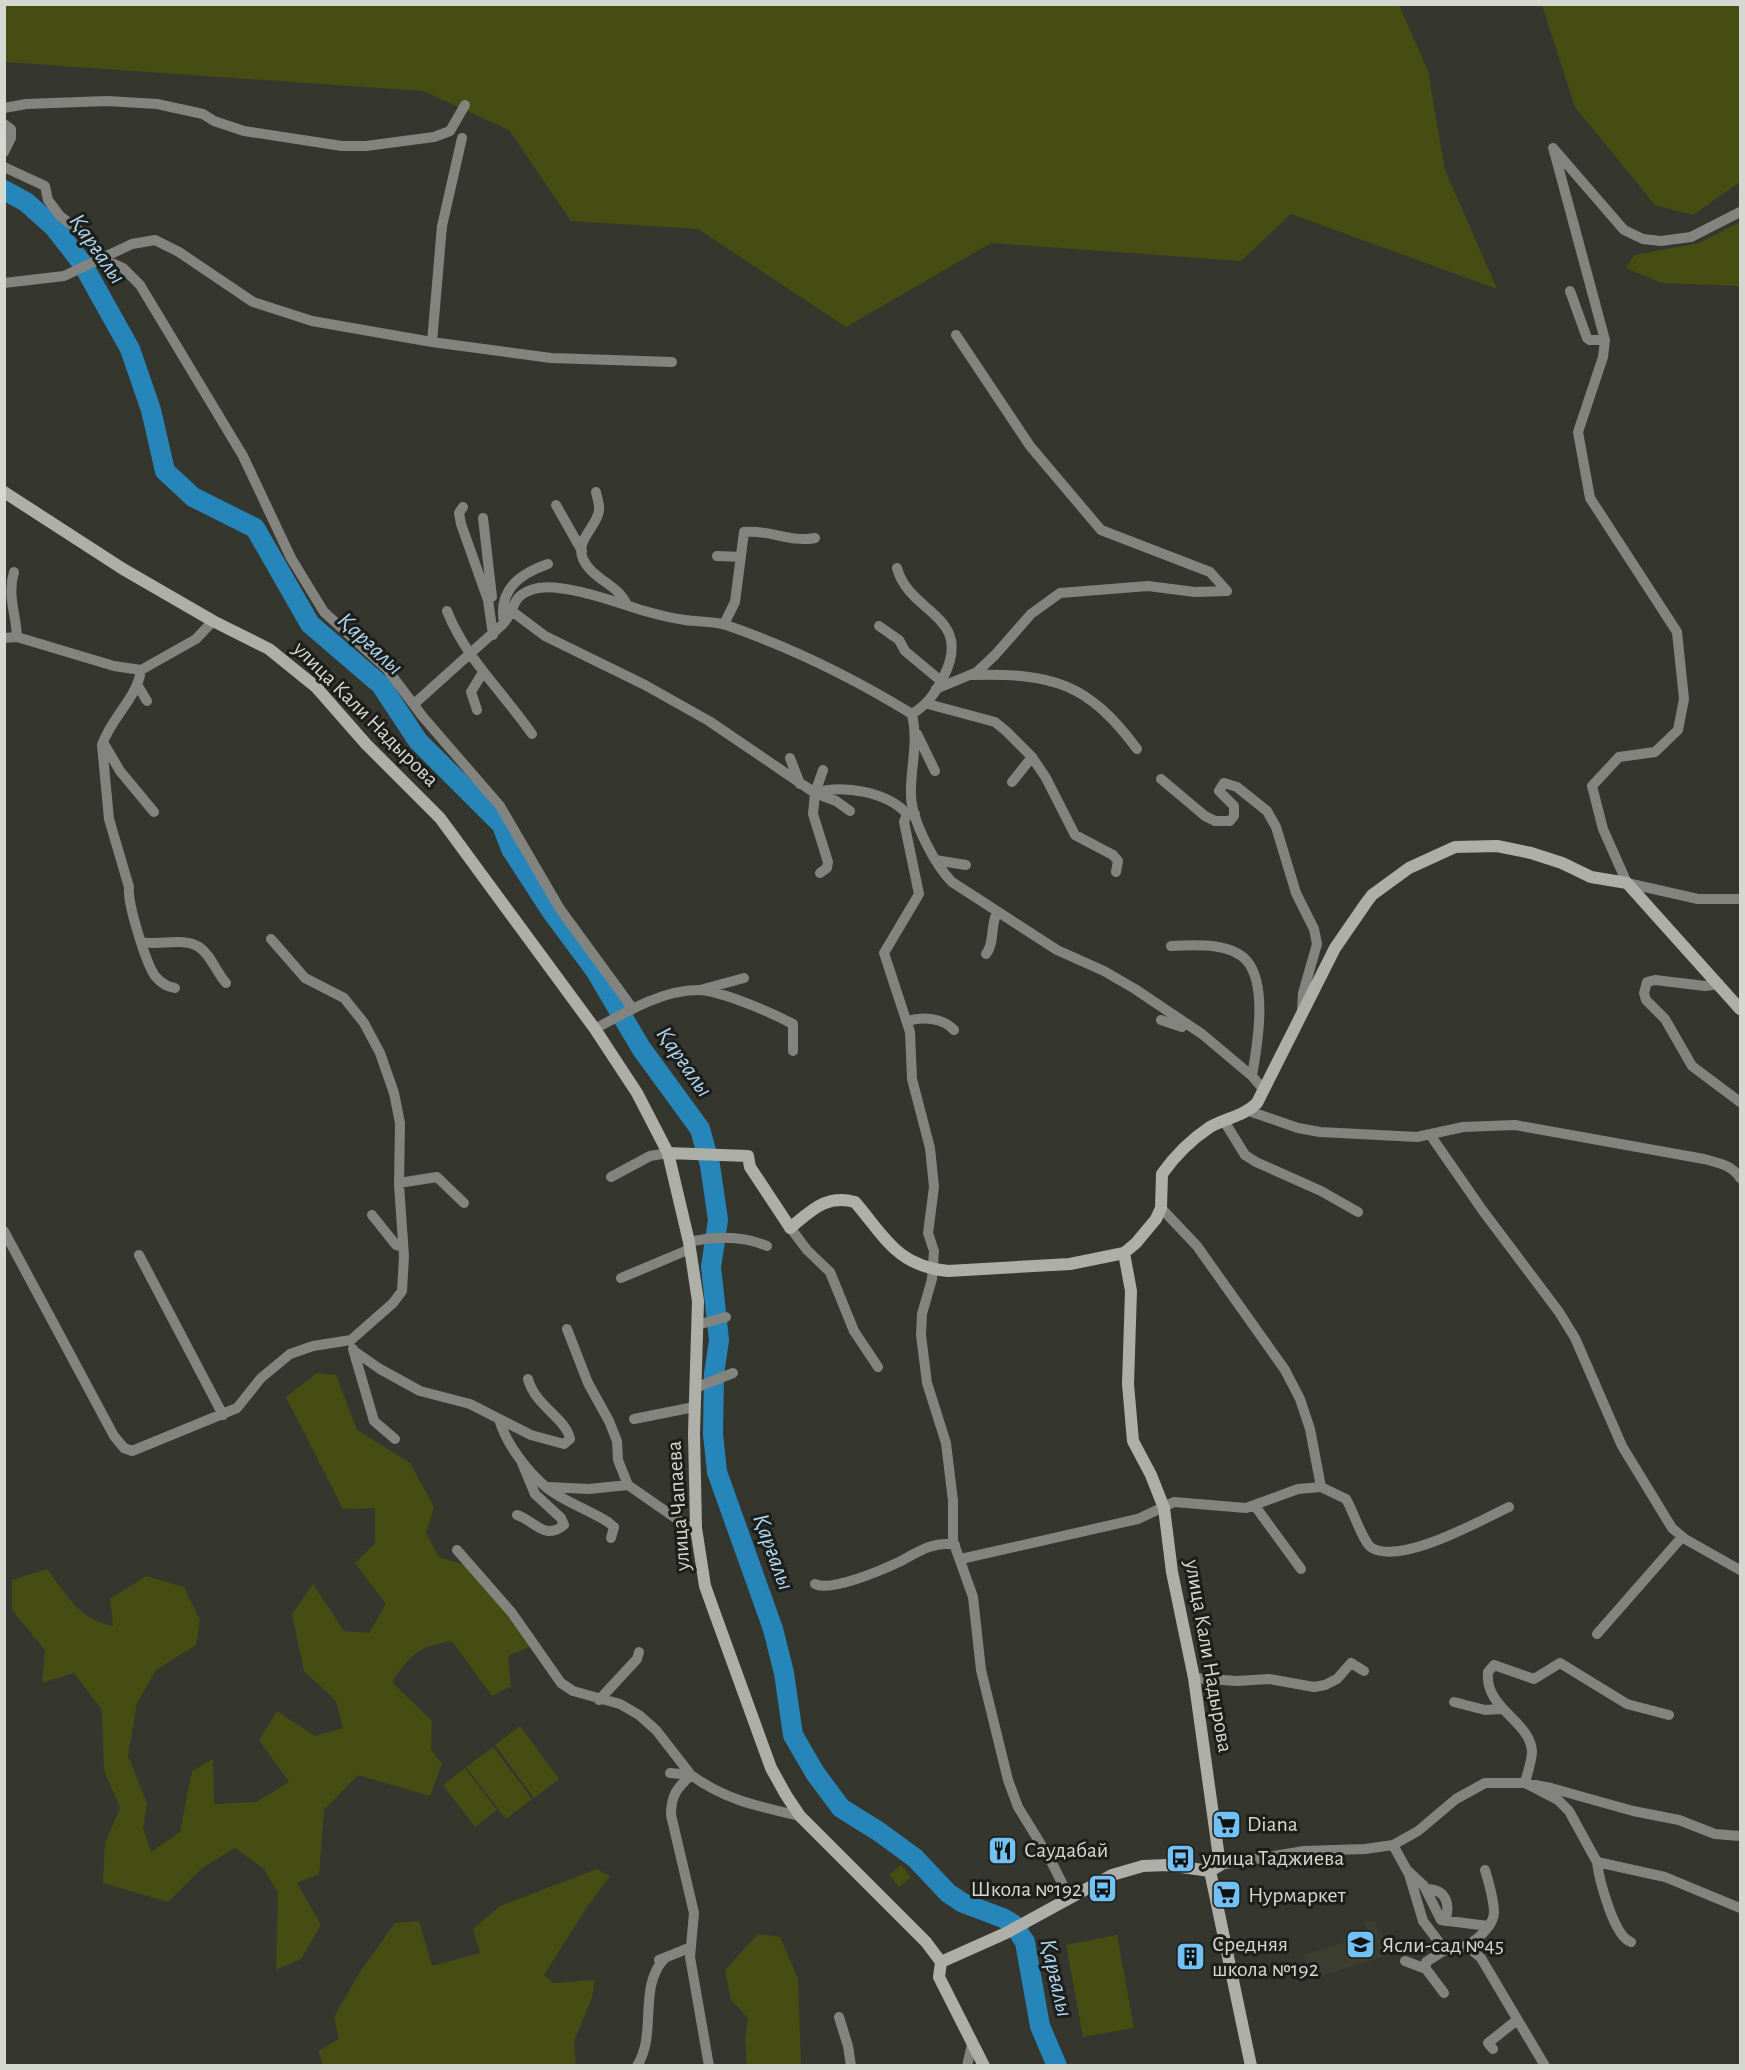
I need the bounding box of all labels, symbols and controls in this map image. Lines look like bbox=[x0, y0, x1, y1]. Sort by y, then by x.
water label: Қарғалы bbox=[64, 210, 130, 288]
water label: Қарғалы bbox=[333, 608, 407, 680]
street label: улица Кали Надырова bbox=[288, 636, 443, 791]
water label: Қарғалы bbox=[651, 1023, 717, 1101]
street label: улица Чапаева bbox=[662, 1440, 694, 1573]
water label: Қарғалы bbox=[748, 1511, 798, 1593]
street label: улица Кали Надырова bbox=[1181, 1557, 1237, 1754]
supermarket icon: Diana bbox=[1210, 1808, 1242, 1840]
place label: Diana bbox=[1247, 1813, 1298, 1835]
restaurant icon: Саудабай bbox=[987, 1834, 1019, 1866]
place label: Саудабай bbox=[1024, 1839, 1108, 1861]
bus stop icon: улица Таджиева bbox=[1165, 1842, 1197, 1874]
place label: улица Таджиева bbox=[1201, 1847, 1344, 1869]
bus stop icon: Школа №192 bbox=[1087, 1873, 1119, 1905]
place label: Школа №192 bbox=[970, 1878, 1082, 1900]
supermarket icon: Нурмаркет bbox=[1211, 1879, 1243, 1911]
place label: Нурмаркет bbox=[1248, 1884, 1347, 1906]
school or university icon: Ясли-сад №45 bbox=[1345, 1929, 1377, 1961]
place label: Средняя школа №192 bbox=[1212, 1933, 1319, 1980]
place label: Ясли-сад №45 bbox=[1382, 1934, 1504, 1956]
water label: Қарғалы bbox=[1035, 1937, 1077, 2019]
building icon: Средняя школа №192 bbox=[1175, 1941, 1207, 1973]

